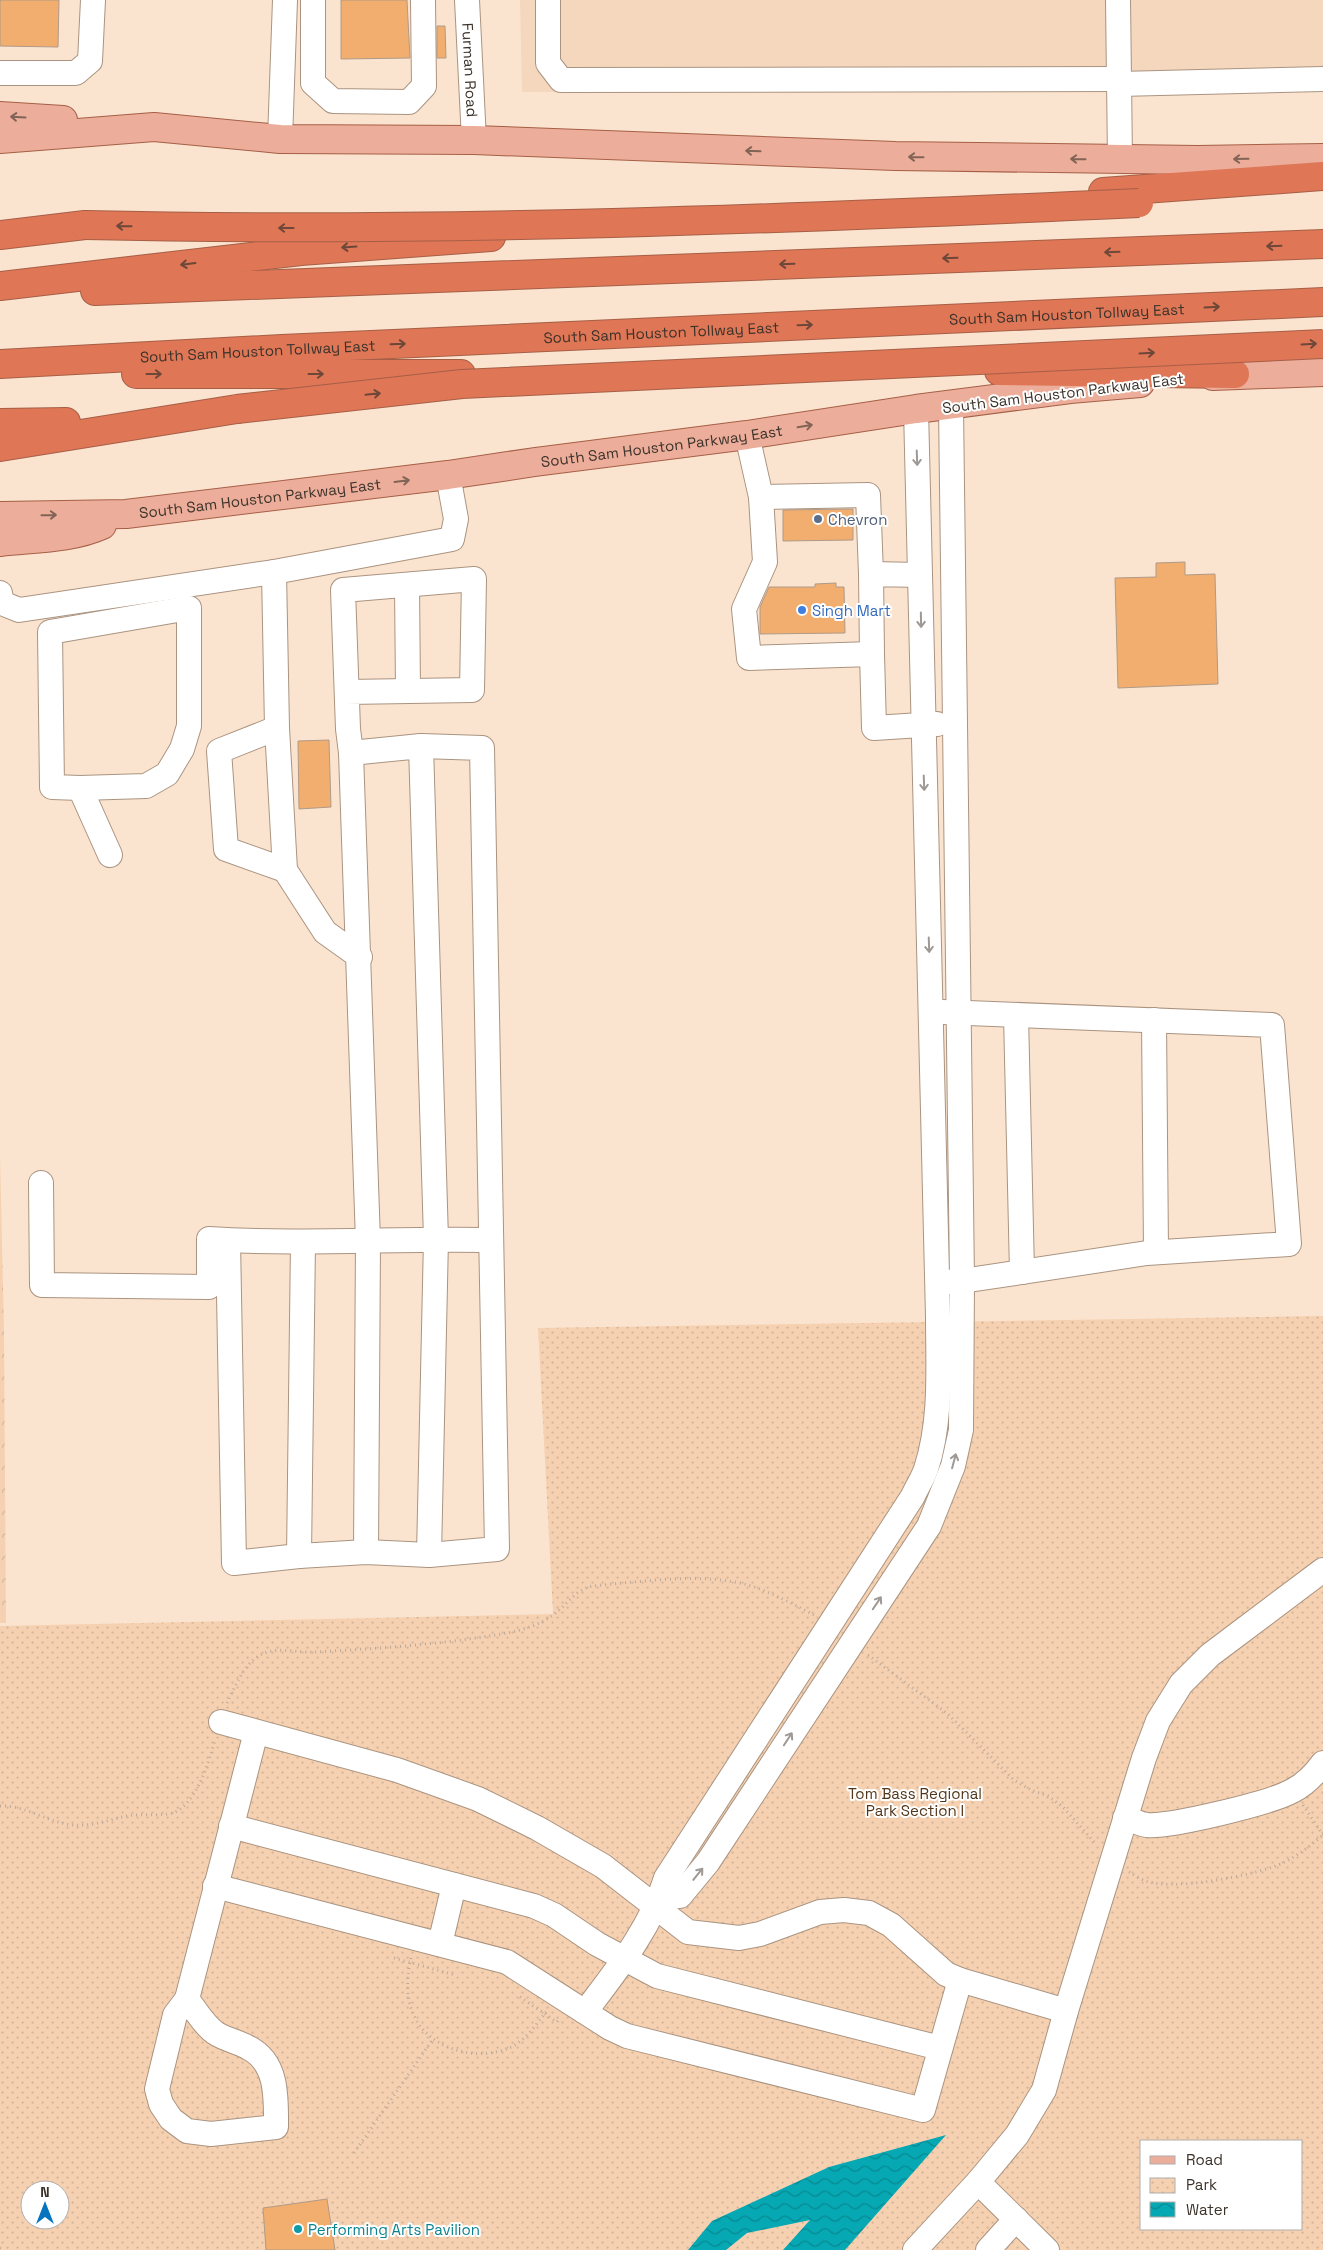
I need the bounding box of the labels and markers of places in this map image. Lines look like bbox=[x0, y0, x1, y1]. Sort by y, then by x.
place label: Chevron bbox=[828, 510, 887, 529]
marker: Chevron bbox=[812, 513, 824, 525]
place label: Singh Mart bbox=[812, 601, 891, 620]
marker: Singh Mart bbox=[796, 604, 808, 616]
place label: Performing Arts Pavilion bbox=[308, 2220, 480, 2239]
marker: Performing Arts Pavilion bbox=[292, 2223, 304, 2235]

